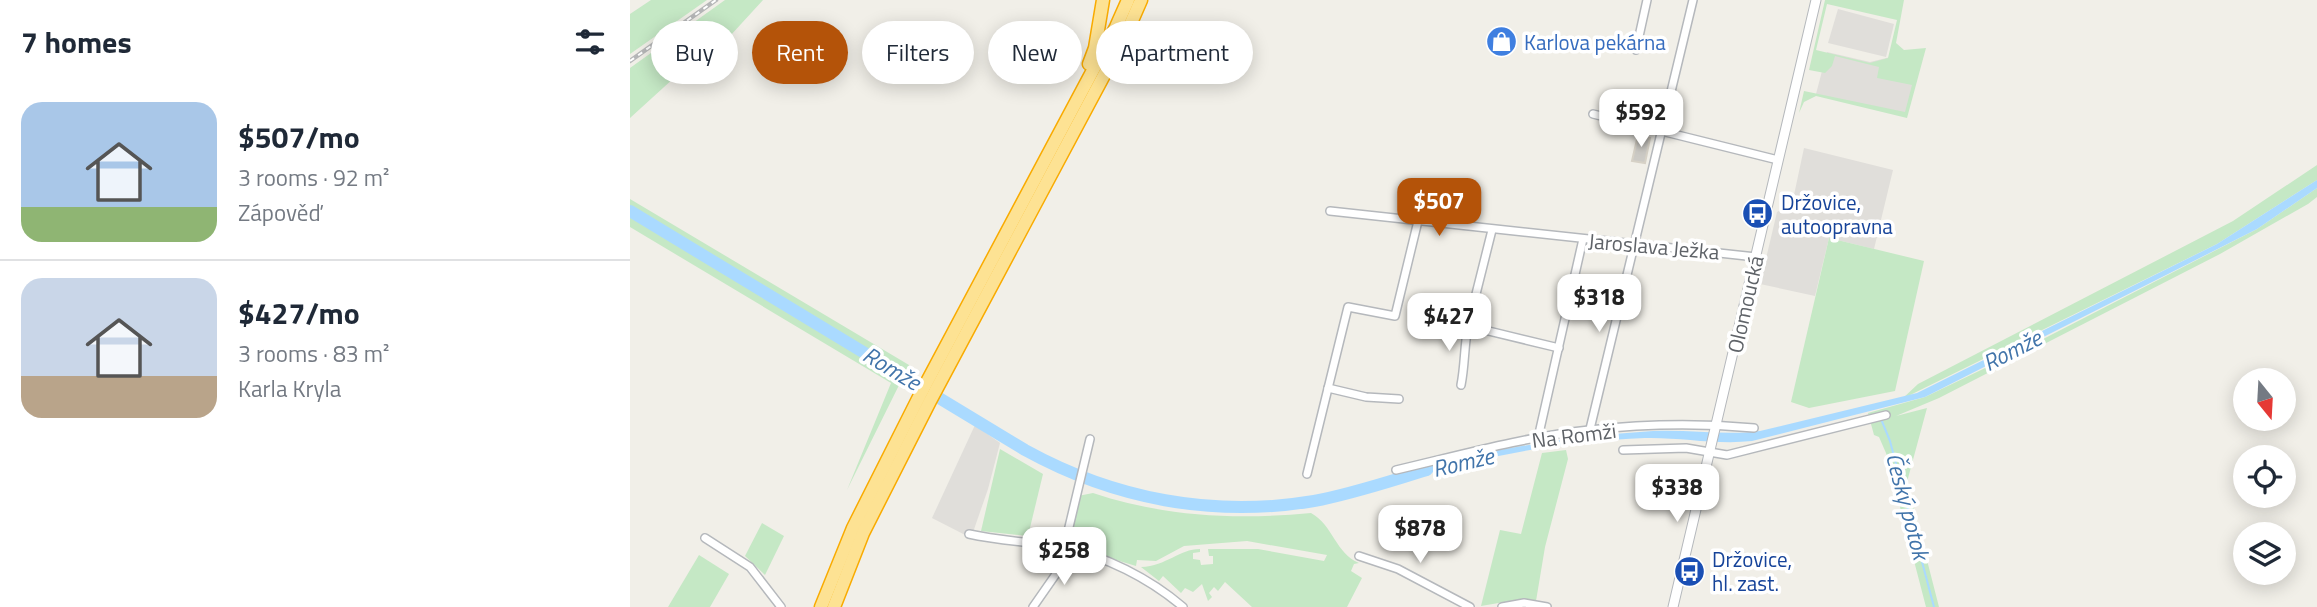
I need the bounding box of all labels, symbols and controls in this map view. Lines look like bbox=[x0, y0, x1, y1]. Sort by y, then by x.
text: 7 homes bbox=[21, 19, 132, 65]
chip: Buy bbox=[651, 21, 738, 84]
chip: Rent bbox=[752, 21, 848, 84]
chip: Filters bbox=[862, 21, 974, 84]
chip: New bbox=[988, 21, 1082, 84]
chip: Apartment bbox=[1096, 21, 1253, 84]
icon: filters bbox=[571, 23, 609, 61]
shop icon: Karlova pekárna bbox=[1484, 25, 1518, 59]
place label: Karlova pekárna bbox=[1524, 26, 1666, 58]
pin: $592 bbox=[1600, 90, 1682, 149]
text: $592 bbox=[1615, 94, 1667, 129]
text: $507/mo bbox=[238, 114, 360, 160]
icon: home bbox=[77, 130, 161, 214]
text: 3 rooms · 92 m² bbox=[238, 160, 389, 195]
pin: $507 bbox=[1398, 178, 1480, 238]
text: $507 bbox=[1413, 183, 1465, 218]
place label: Držovice, autoopravna bbox=[1781, 186, 1893, 242]
text: Zápověď bbox=[238, 195, 322, 230]
bus stop icon: Držovice, autoopravna bbox=[1741, 197, 1775, 231]
street label: Jaroslava Ježka bbox=[1587, 224, 1721, 268]
street label: Olomoucká bbox=[1718, 252, 1772, 356]
pin: $318 bbox=[1558, 274, 1640, 334]
text: $318 bbox=[1573, 279, 1625, 314]
text: $427/mo bbox=[238, 290, 360, 336]
pin: $427 bbox=[1408, 294, 1490, 353]
text: $427 bbox=[1423, 298, 1475, 333]
icon: home bbox=[77, 306, 161, 390]
water label: Romže bbox=[1976, 320, 2049, 380]
text: 3 rooms · 83 m² bbox=[238, 336, 389, 371]
water label: Romže bbox=[856, 337, 929, 400]
north arrow bbox=[2233, 368, 2296, 430]
map controls bbox=[2233, 368, 2296, 585]
text: Karla Kryla bbox=[238, 371, 341, 406]
street label: Na Romži bbox=[1530, 414, 1618, 456]
water label: Romže bbox=[1429, 438, 1499, 486]
button: locate bbox=[2233, 445, 2296, 508]
water label: Český potok bbox=[1877, 449, 1940, 566]
pin: $338 bbox=[1636, 464, 1718, 524]
text: $338 bbox=[1651, 469, 1703, 504]
pin: $878 bbox=[1379, 505, 1461, 565]
text: $878 bbox=[1394, 510, 1446, 545]
button: layers bbox=[2233, 522, 2296, 585]
pin: $258 bbox=[1023, 528, 1105, 587]
text: $258 bbox=[1038, 532, 1090, 567]
place label: Držovice, hl. zast. bbox=[1712, 543, 1792, 599]
bus stop icon: Držovice, hl. zast. bbox=[1672, 554, 1706, 588]

